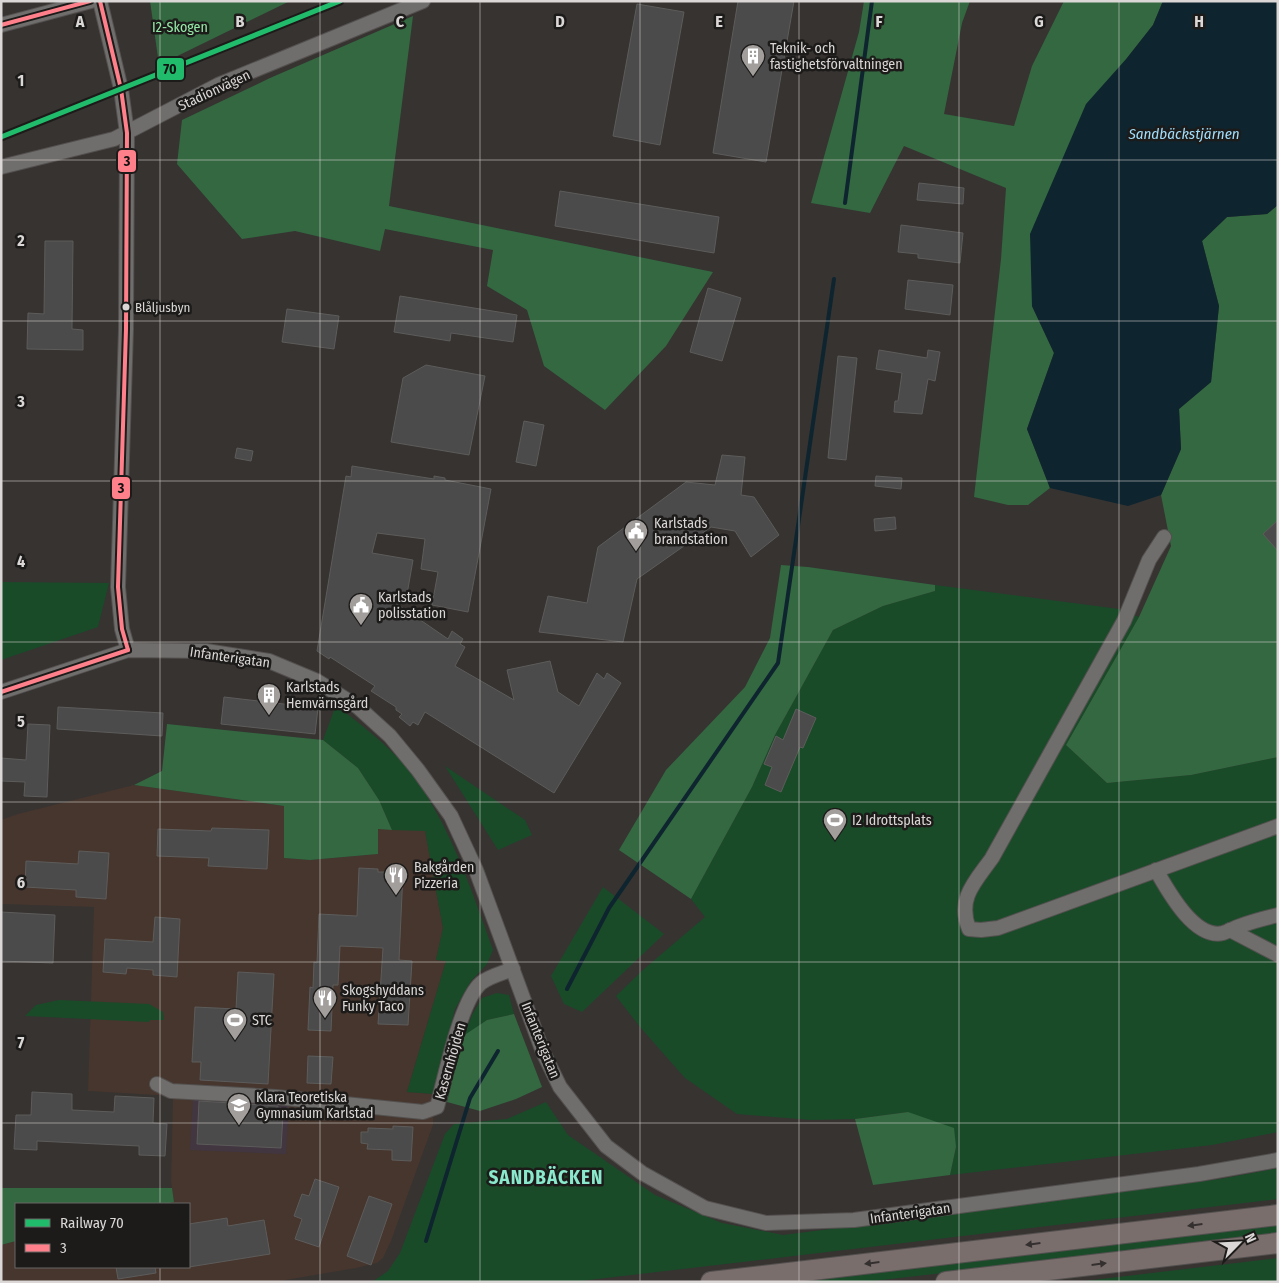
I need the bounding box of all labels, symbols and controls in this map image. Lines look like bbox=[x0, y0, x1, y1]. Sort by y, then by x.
text: A bbox=[75, 12, 85, 31]
text: B bbox=[236, 12, 245, 31]
text: C bbox=[396, 12, 405, 31]
text: D bbox=[555, 12, 565, 31]
text: E bbox=[715, 12, 723, 31]
text: F bbox=[875, 12, 883, 31]
text: G bbox=[1034, 12, 1044, 31]
text: H bbox=[1194, 12, 1204, 31]
park label: I2-Skogen bbox=[152, 19, 208, 36]
place label: Teknik- och fastighetsförvaltningen bbox=[770, 40, 903, 73]
building icon: Teknik- och fastighetsförvaltningen bbox=[740, 43, 766, 77]
line badge: 70 bbox=[156, 57, 185, 81]
text: 70 bbox=[163, 61, 177, 78]
street label: Stadionvägen bbox=[176, 66, 253, 115]
text: 1 bbox=[18, 71, 24, 90]
water label: Sandbäckstjärnen bbox=[1127, 125, 1240, 143]
line badge: 3 bbox=[117, 149, 137, 173]
text: 3 bbox=[123, 153, 131, 170]
text: 2 bbox=[16, 231, 25, 250]
place label: Blåljusbyn bbox=[135, 300, 190, 315]
marker: Blåljusbyn bbox=[121, 302, 131, 312]
text: 3 bbox=[16, 392, 25, 411]
line badge: 3 bbox=[111, 476, 131, 500]
text: 3 bbox=[117, 480, 125, 497]
place label: Karlstads brandstation bbox=[654, 515, 728, 548]
public building icon: Karlstads brandstation bbox=[623, 518, 649, 552]
text: 4 bbox=[17, 552, 25, 571]
place label: Karlstads polisstation bbox=[378, 589, 446, 622]
public building icon: Karlstads polisstation bbox=[348, 592, 374, 626]
street label: Infanterigatan bbox=[189, 643, 271, 672]
place label: Karlstads Hemvärnsgård bbox=[286, 679, 368, 712]
building icon: Karlstads Hemvärnsgård bbox=[256, 682, 282, 716]
text: 5 bbox=[17, 712, 25, 731]
sports icon: I2 Idrottsplats bbox=[822, 807, 848, 841]
place label: I2 Idrottsplats bbox=[852, 812, 932, 829]
place label: Bakgården Pizzeria bbox=[414, 859, 474, 892]
restaurant icon: Bakgården Pizzeria bbox=[383, 862, 409, 896]
text: 6 bbox=[17, 873, 25, 892]
place label: Skogshyddans Funky Taco bbox=[342, 982, 424, 1015]
restaurant icon: Skogshyddans Funky Taco bbox=[312, 985, 338, 1019]
street label: Infanterigatan bbox=[518, 1000, 564, 1081]
sports icon: STC bbox=[222, 1007, 248, 1041]
place label: STC bbox=[252, 1012, 272, 1029]
street label: Kasernhöjden bbox=[431, 1021, 470, 1102]
text: 7 bbox=[18, 1033, 25, 1052]
place label: Klara Teoretiska Gymnasium Karlstad bbox=[256, 1089, 374, 1122]
school or university icon: Klara Teoretiska Gymnasium Karlstad bbox=[226, 1092, 252, 1126]
district label: SANDBÄCKEN bbox=[489, 1165, 603, 1189]
street label: Infanterigatan bbox=[869, 1199, 951, 1228]
legend bbox=[15, 1203, 190, 1268]
text: Railway 70 bbox=[60, 1214, 124, 1232]
north arrow bbox=[1214, 1218, 1264, 1268]
one-way arrow bbox=[1186, 1221, 1202, 1229]
text: N bbox=[1241, 1231, 1260, 1245]
text: 3 bbox=[60, 1239, 67, 1257]
one-way arrow bbox=[1025, 1240, 1041, 1248]
one-way arrow bbox=[863, 1259, 879, 1267]
one-way arrow bbox=[1091, 1260, 1107, 1268]

